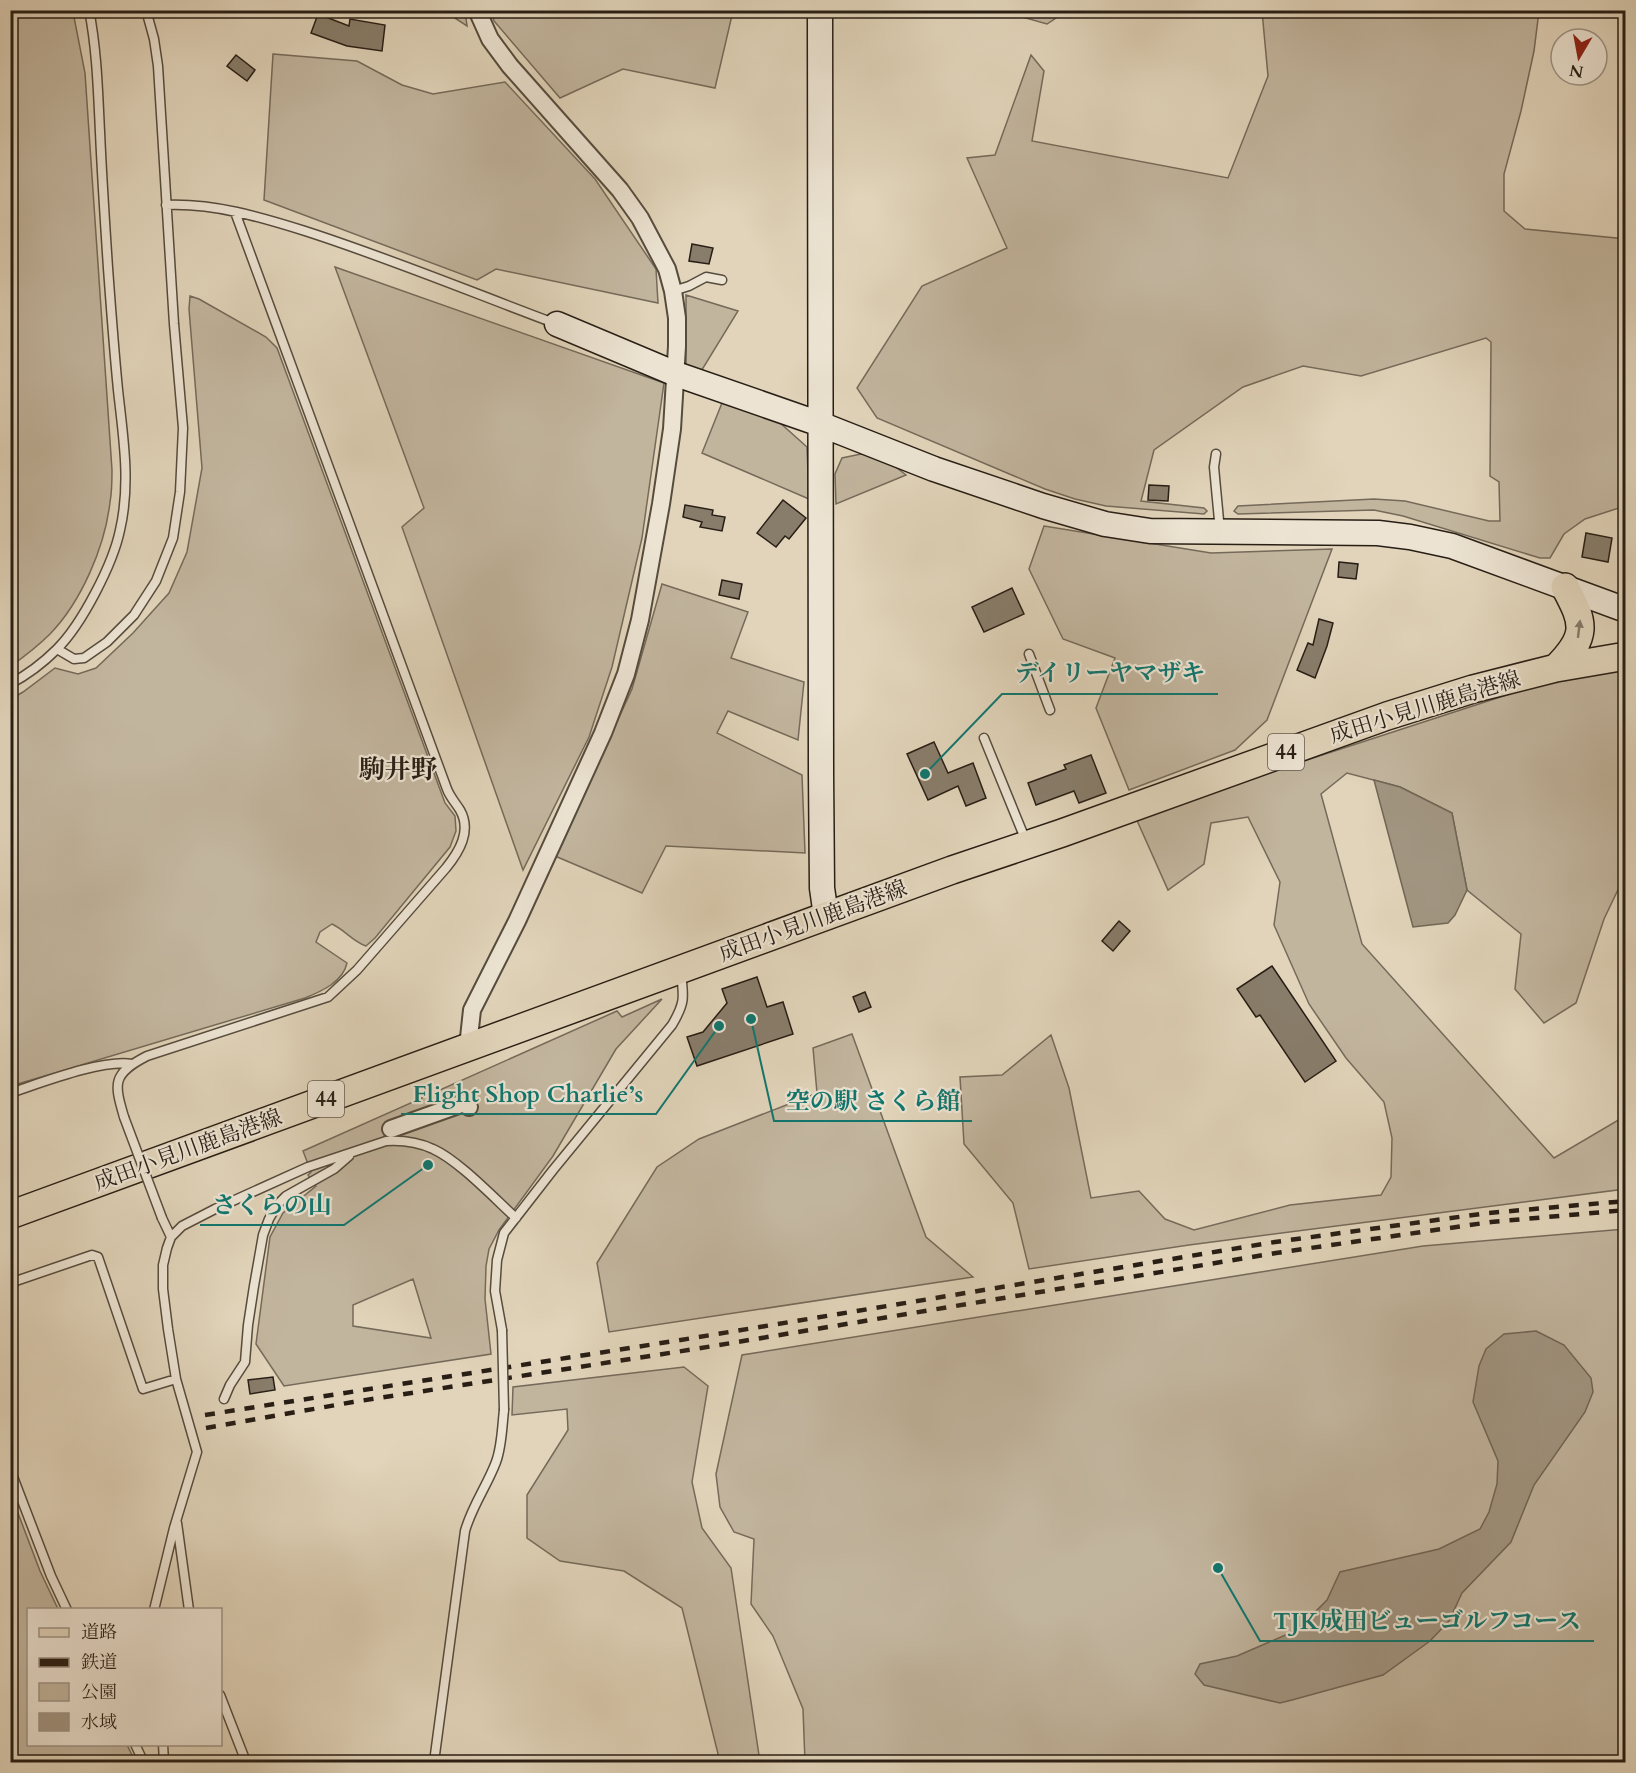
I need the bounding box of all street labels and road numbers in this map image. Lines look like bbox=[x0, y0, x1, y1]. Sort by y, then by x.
street label: 成田小見川鹿島港線 bbox=[1326, 664, 1524, 750]
road number: 44 bbox=[1268, 734, 1304, 770]
street label: 成田小見川鹿島港線 bbox=[715, 873, 911, 969]
road number: 44 bbox=[308, 1081, 344, 1117]
street label: 成田小見川鹿島港線 bbox=[90, 1102, 286, 1198]

